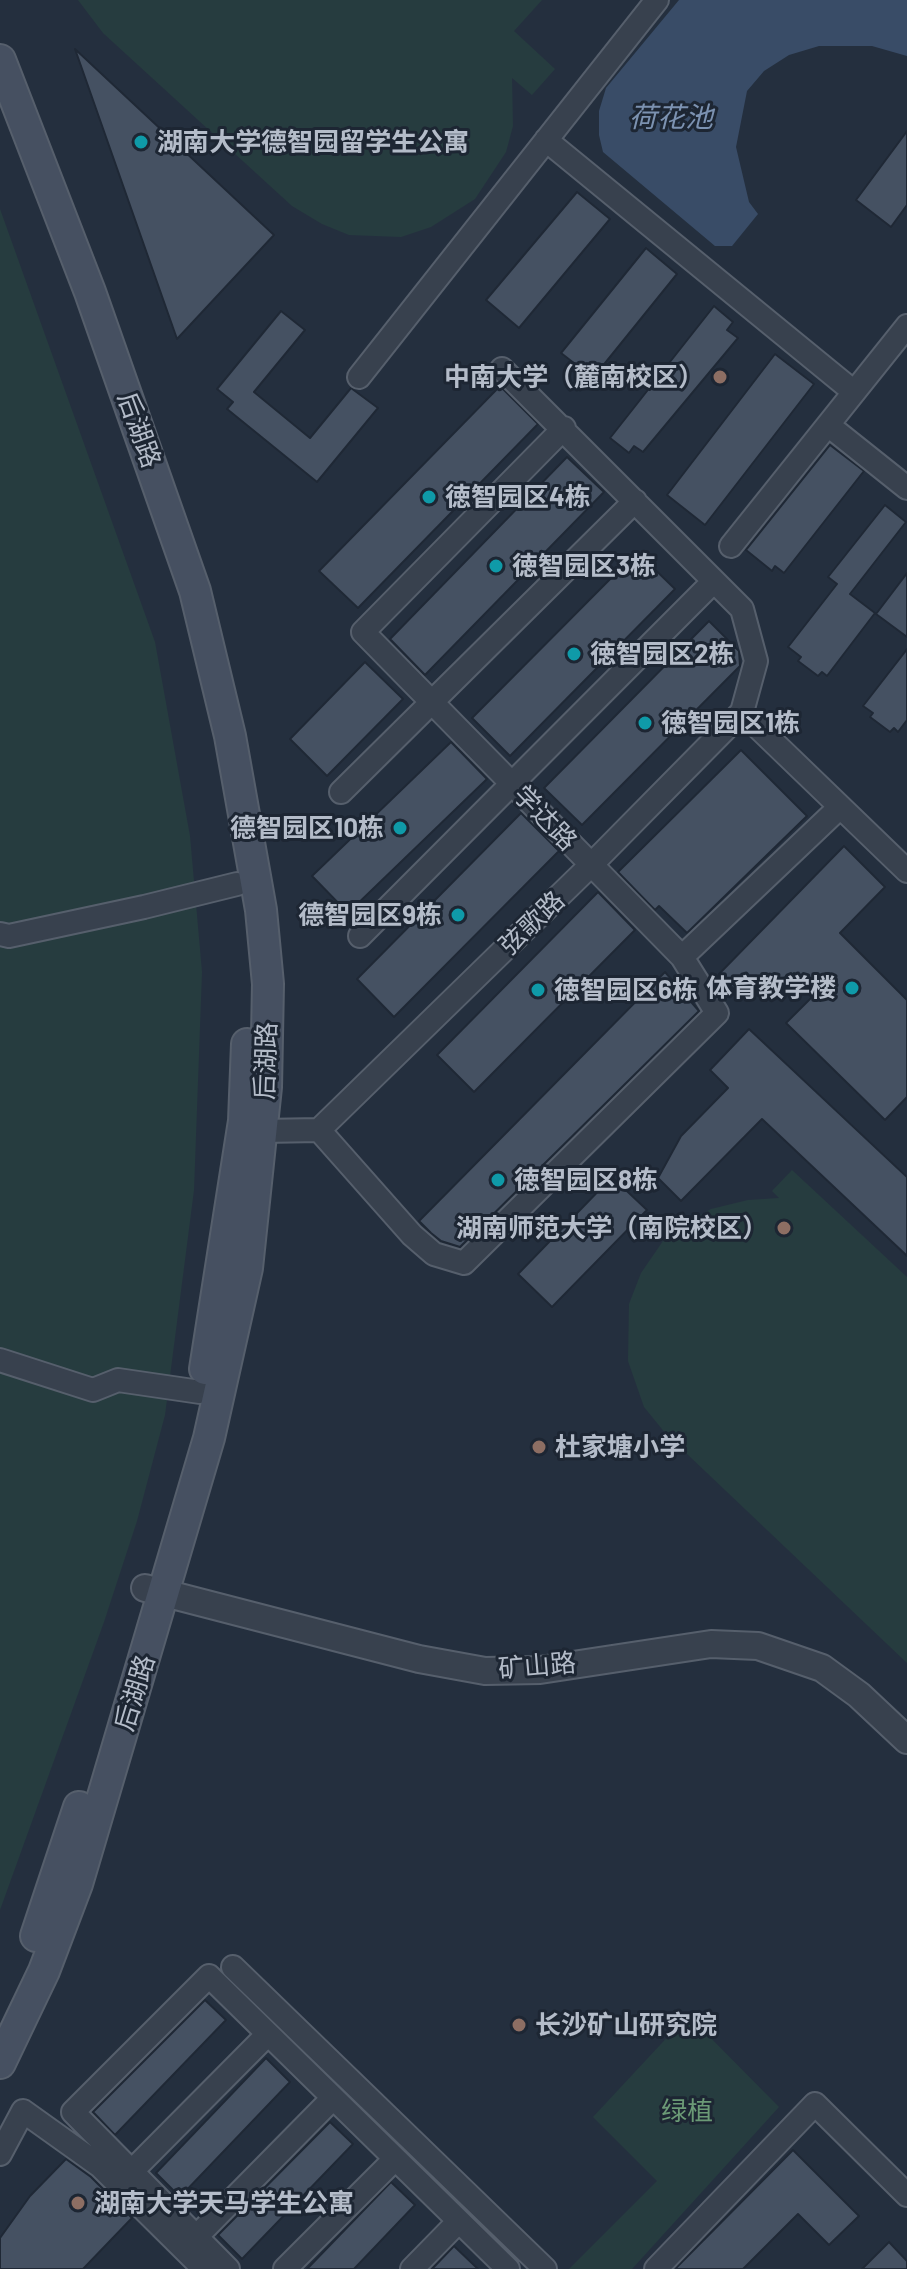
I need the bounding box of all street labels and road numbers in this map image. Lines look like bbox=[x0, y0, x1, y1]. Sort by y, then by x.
street label: 后湖路 bbox=[111, 388, 167, 472]
street label: 学达路 bbox=[507, 779, 583, 857]
street label: 弦歌路 bbox=[493, 885, 571, 961]
street label: 后湖路 bbox=[249, 1021, 283, 1101]
street label: 矿山路 bbox=[497, 1647, 577, 1685]
street label: 后湖路 bbox=[109, 1651, 161, 1735]

